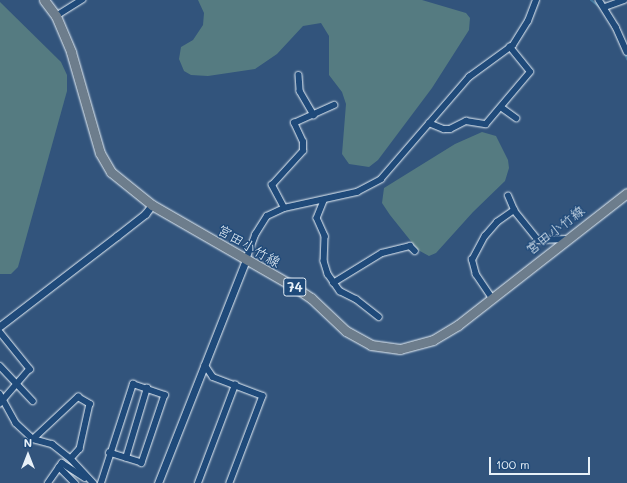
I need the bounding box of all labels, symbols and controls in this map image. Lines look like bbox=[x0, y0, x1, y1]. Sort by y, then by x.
street label: 宮田小竹線 bbox=[522, 202, 588, 258]
street label: 宮田小竹線 bbox=[214, 221, 284, 271]
road number: 74 bbox=[283, 276, 307, 298]
north arrow bbox=[8, 435, 48, 475]
text: N bbox=[24, 435, 32, 450]
scale bar bbox=[491, 449, 592, 475]
text: 100 m bbox=[496, 456, 530, 472]

